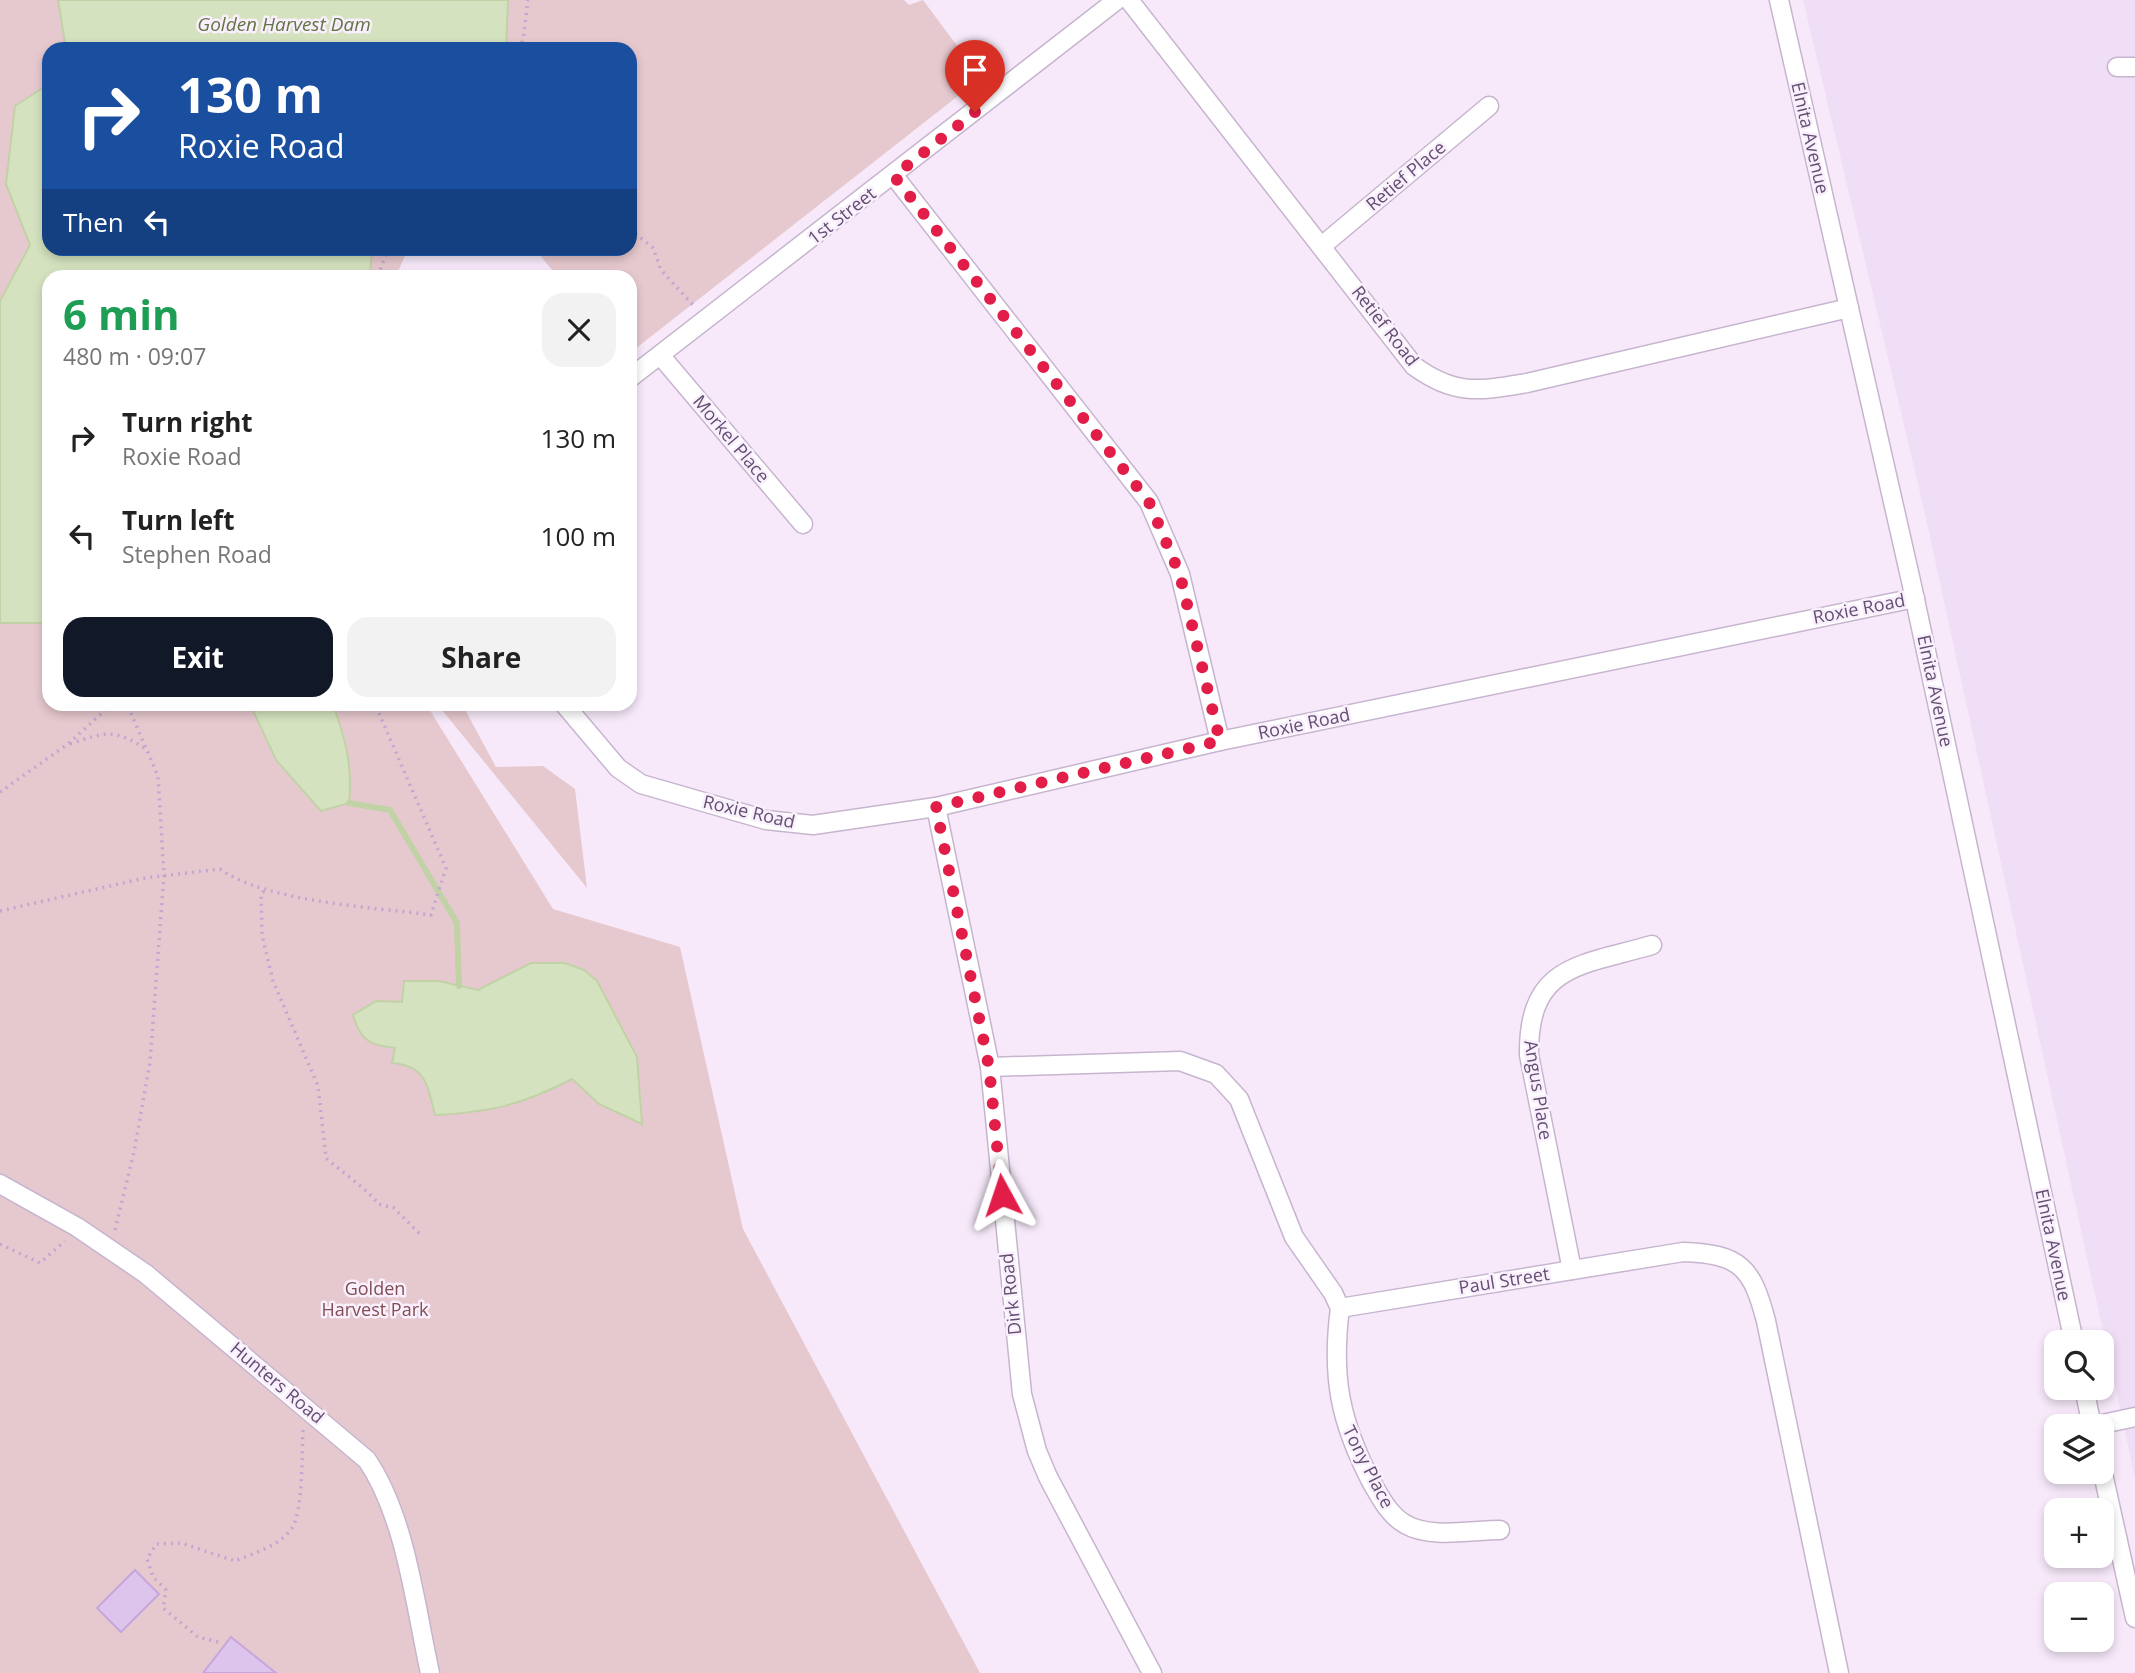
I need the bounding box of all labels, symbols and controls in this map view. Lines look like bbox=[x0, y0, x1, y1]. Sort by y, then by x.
water label: Golden Harvest Dam bbox=[197, 11, 371, 37]
pin bbox=[945, 40, 1005, 112]
icon: arrive bbox=[956, 51, 994, 89]
text: 130 m bbox=[178, 61, 323, 127]
icon: right bbox=[63, 70, 154, 161]
street label: Elnita Avenue bbox=[1786, 80, 1835, 196]
text: Roxie Road bbox=[178, 124, 344, 167]
street label: Retief Place bbox=[1360, 135, 1450, 216]
street label: 1st Street bbox=[802, 181, 880, 249]
icon: left bbox=[138, 203, 176, 241]
text: Then bbox=[63, 204, 124, 240]
street label: Retief Road bbox=[1347, 280, 1425, 371]
text: 6 min bbox=[63, 285, 180, 342]
button: close bbox=[542, 293, 616, 367]
text: 480 m · 09:07 bbox=[63, 340, 206, 372]
street label: Morkel Place bbox=[688, 390, 775, 487]
text: Turn right bbox=[122, 404, 253, 440]
icon: right bbox=[63, 419, 101, 457]
text: 130 m bbox=[541, 420, 616, 456]
text: Roxie Road bbox=[122, 440, 242, 472]
text: Turn left bbox=[122, 502, 234, 538]
icon: left bbox=[63, 517, 101, 555]
text: 100 m bbox=[541, 518, 616, 554]
text: Stephen Road bbox=[122, 538, 272, 570]
street label: Roxie Road bbox=[1811, 587, 1907, 629]
button: Exit bbox=[63, 617, 333, 697]
button: Share bbox=[347, 617, 616, 697]
street label: Elnita Avenue bbox=[1912, 633, 1960, 749]
street label: Roxie Road bbox=[1255, 702, 1352, 744]
street label: Roxie Road bbox=[701, 789, 798, 833]
street label: Angus Place bbox=[1519, 1038, 1559, 1141]
position arrow bbox=[965, 1158, 1039, 1232]
street label: Elnita Avenue bbox=[2030, 1187, 2078, 1303]
street label: Dirk Road bbox=[994, 1252, 1026, 1336]
street label: Paul Street bbox=[1457, 1261, 1551, 1299]
park label: Golden Harvest Park bbox=[321, 1276, 429, 1321]
map controls bbox=[2044, 1330, 2114, 1652]
button: search bbox=[2044, 1330, 2114, 1400]
street label: Hunters Road bbox=[226, 1336, 330, 1429]
button: layers bbox=[2044, 1414, 2114, 1484]
street label: Tony Place bbox=[1338, 1421, 1400, 1512]
button: + bbox=[2044, 1498, 2114, 1568]
button: − bbox=[2044, 1582, 2114, 1652]

